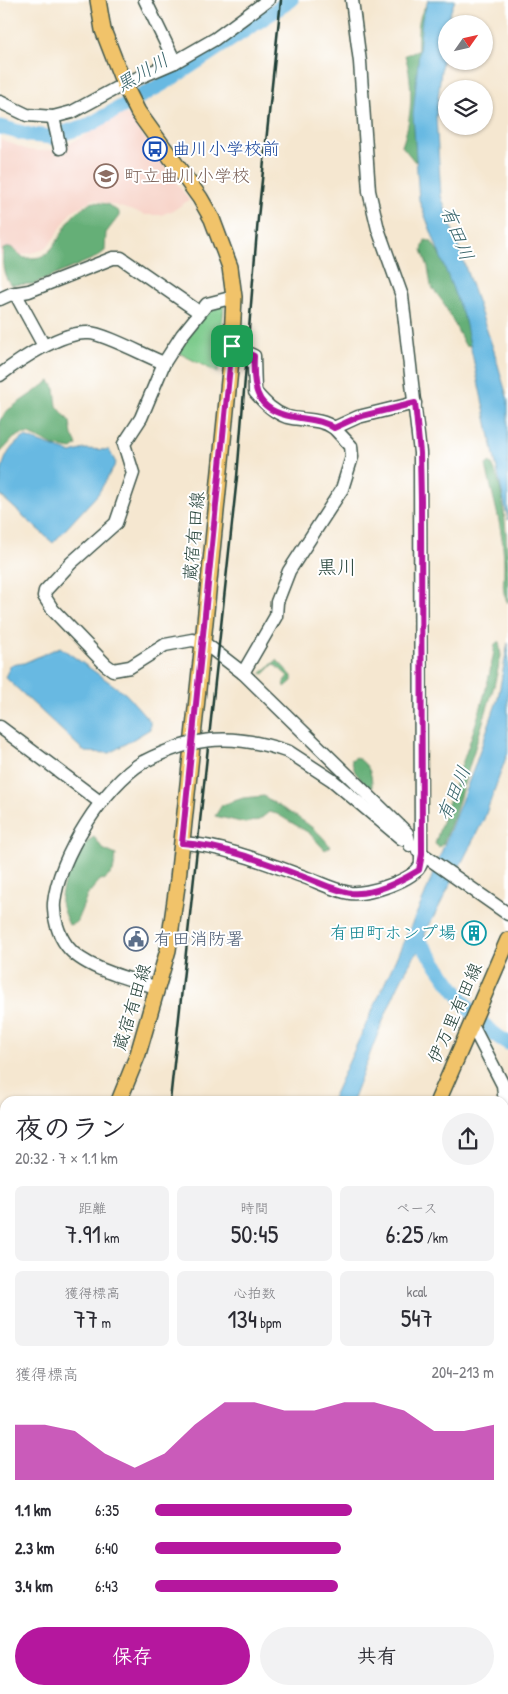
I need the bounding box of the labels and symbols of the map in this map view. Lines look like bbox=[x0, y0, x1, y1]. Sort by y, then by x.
north arrow bbox=[438, 15, 492, 70]
water label: 黒川川 bbox=[111, 46, 173, 98]
bus stop icon: 曲川小学校前 bbox=[142, 136, 168, 162]
place label: 曲川小学校前 bbox=[172, 136, 280, 161]
school or university icon: 町立曲川小学校 bbox=[93, 163, 119, 189]
place label: 町立曲川小学校 bbox=[124, 163, 250, 188]
water label: 有田川 bbox=[435, 202, 481, 264]
pin bbox=[211, 325, 253, 367]
street label: 蔵宿有田線 bbox=[177, 490, 210, 582]
district label: 黒川 bbox=[317, 553, 357, 580]
water label: 有田川 bbox=[430, 762, 476, 824]
place label: 有田町ホンプ場 bbox=[330, 920, 456, 945]
building icon: 有田町ホンプ場 bbox=[461, 920, 487, 946]
public building icon: 有田消防署 bbox=[123, 926, 149, 952]
place label: 有田消防署 bbox=[154, 926, 244, 951]
street label: 伊万里有田線 bbox=[421, 958, 488, 1067]
street label: 蔵宿有田線 bbox=[106, 960, 157, 1054]

